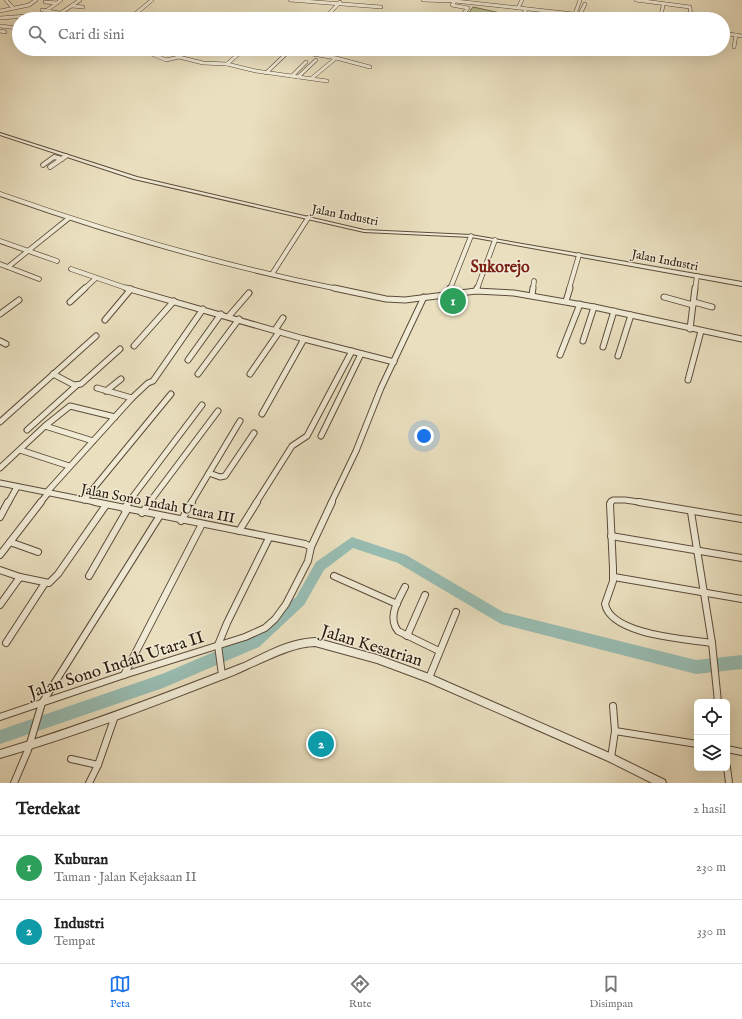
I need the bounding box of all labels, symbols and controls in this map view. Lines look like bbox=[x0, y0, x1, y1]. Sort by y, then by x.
search box bbox=[12, 12, 730, 56]
icon: search bbox=[26, 23, 48, 45]
text: Cari di sini bbox=[58, 25, 125, 44]
street label: Jalan Industri bbox=[308, 201, 379, 230]
street label: Jalan Industri bbox=[628, 246, 699, 275]
district label: Sukorejo bbox=[470, 258, 530, 278]
pin: 1 bbox=[440, 286, 466, 316]
your location bbox=[414, 426, 434, 446]
street label: Jalan Sono Indah Utara III bbox=[77, 480, 236, 528]
street label: Jalan Kesatrian bbox=[316, 620, 425, 672]
street label: Jalan Sono Indah Utara II bbox=[24, 627, 207, 704]
map controls bbox=[694, 699, 730, 771]
button: locate bbox=[694, 699, 730, 735]
pin: 2 bbox=[308, 729, 334, 759]
button: layers bbox=[694, 735, 730, 771]
text: Terdekat bbox=[16, 799, 80, 820]
text: 2 hasil bbox=[693, 801, 726, 818]
text: Kuburan bbox=[54, 850, 108, 869]
text: 1 bbox=[27, 859, 31, 876]
text: 230 m bbox=[696, 859, 726, 876]
text: Taman · Jalan Kejaksaan II bbox=[54, 869, 197, 886]
text: Industri bbox=[54, 914, 104, 933]
text: 2 bbox=[26, 923, 32, 940]
text: 330 m bbox=[697, 923, 726, 940]
text: Tempat bbox=[54, 933, 95, 950]
tab: Peta bbox=[109, 973, 131, 1011]
tab: Rute bbox=[349, 973, 372, 1011]
tab: Disimpan bbox=[589, 973, 633, 1011]

